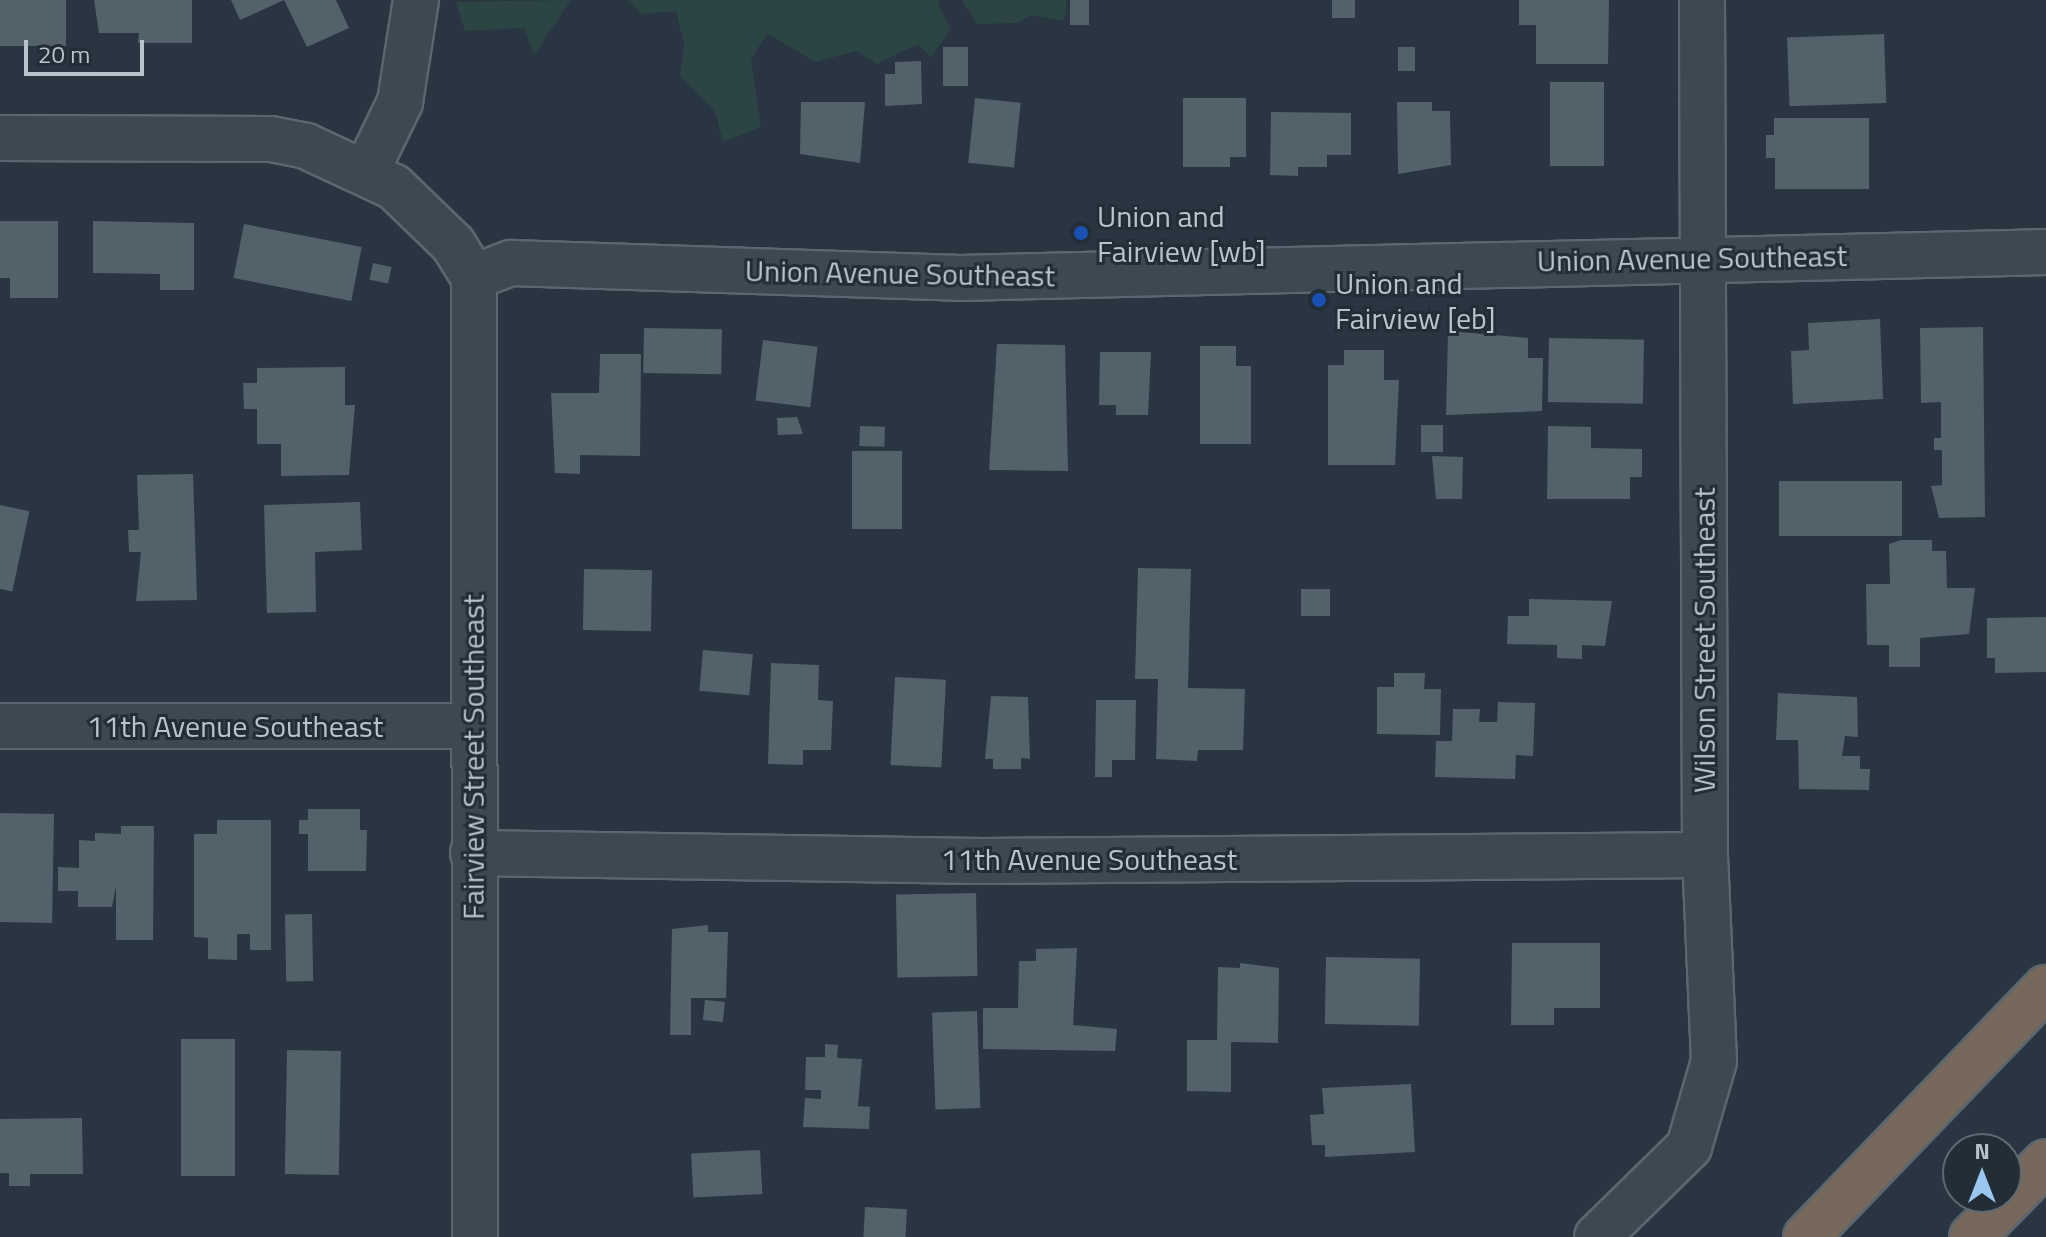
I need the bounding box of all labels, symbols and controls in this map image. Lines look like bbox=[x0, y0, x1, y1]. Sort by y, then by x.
scale bar bbox=[28, 24, 148, 74]
text: 20 m bbox=[38, 36, 90, 72]
place label: Union and Fairview [wb] bbox=[1097, 198, 1266, 268]
marker: Union and Fairview [wb] bbox=[1072, 224, 1090, 242]
street label: Union Avenue Southeast bbox=[1537, 237, 1847, 279]
street label: Union Avenue Southeast bbox=[745, 252, 1055, 294]
place label: Union and Fairview [eb] bbox=[1335, 265, 1496, 336]
marker: Union and Fairview [eb] bbox=[1310, 291, 1328, 309]
street label: Wilson Street Southeast bbox=[1686, 487, 1722, 793]
street label: Fairview Street Southeast bbox=[455, 594, 491, 920]
street label: 11th Avenue Southeast bbox=[87, 708, 383, 744]
street label: 11th Avenue Southeast bbox=[941, 841, 1237, 877]
north arrow bbox=[1942, 1133, 2022, 1213]
text: N bbox=[1974, 1134, 1990, 1168]

